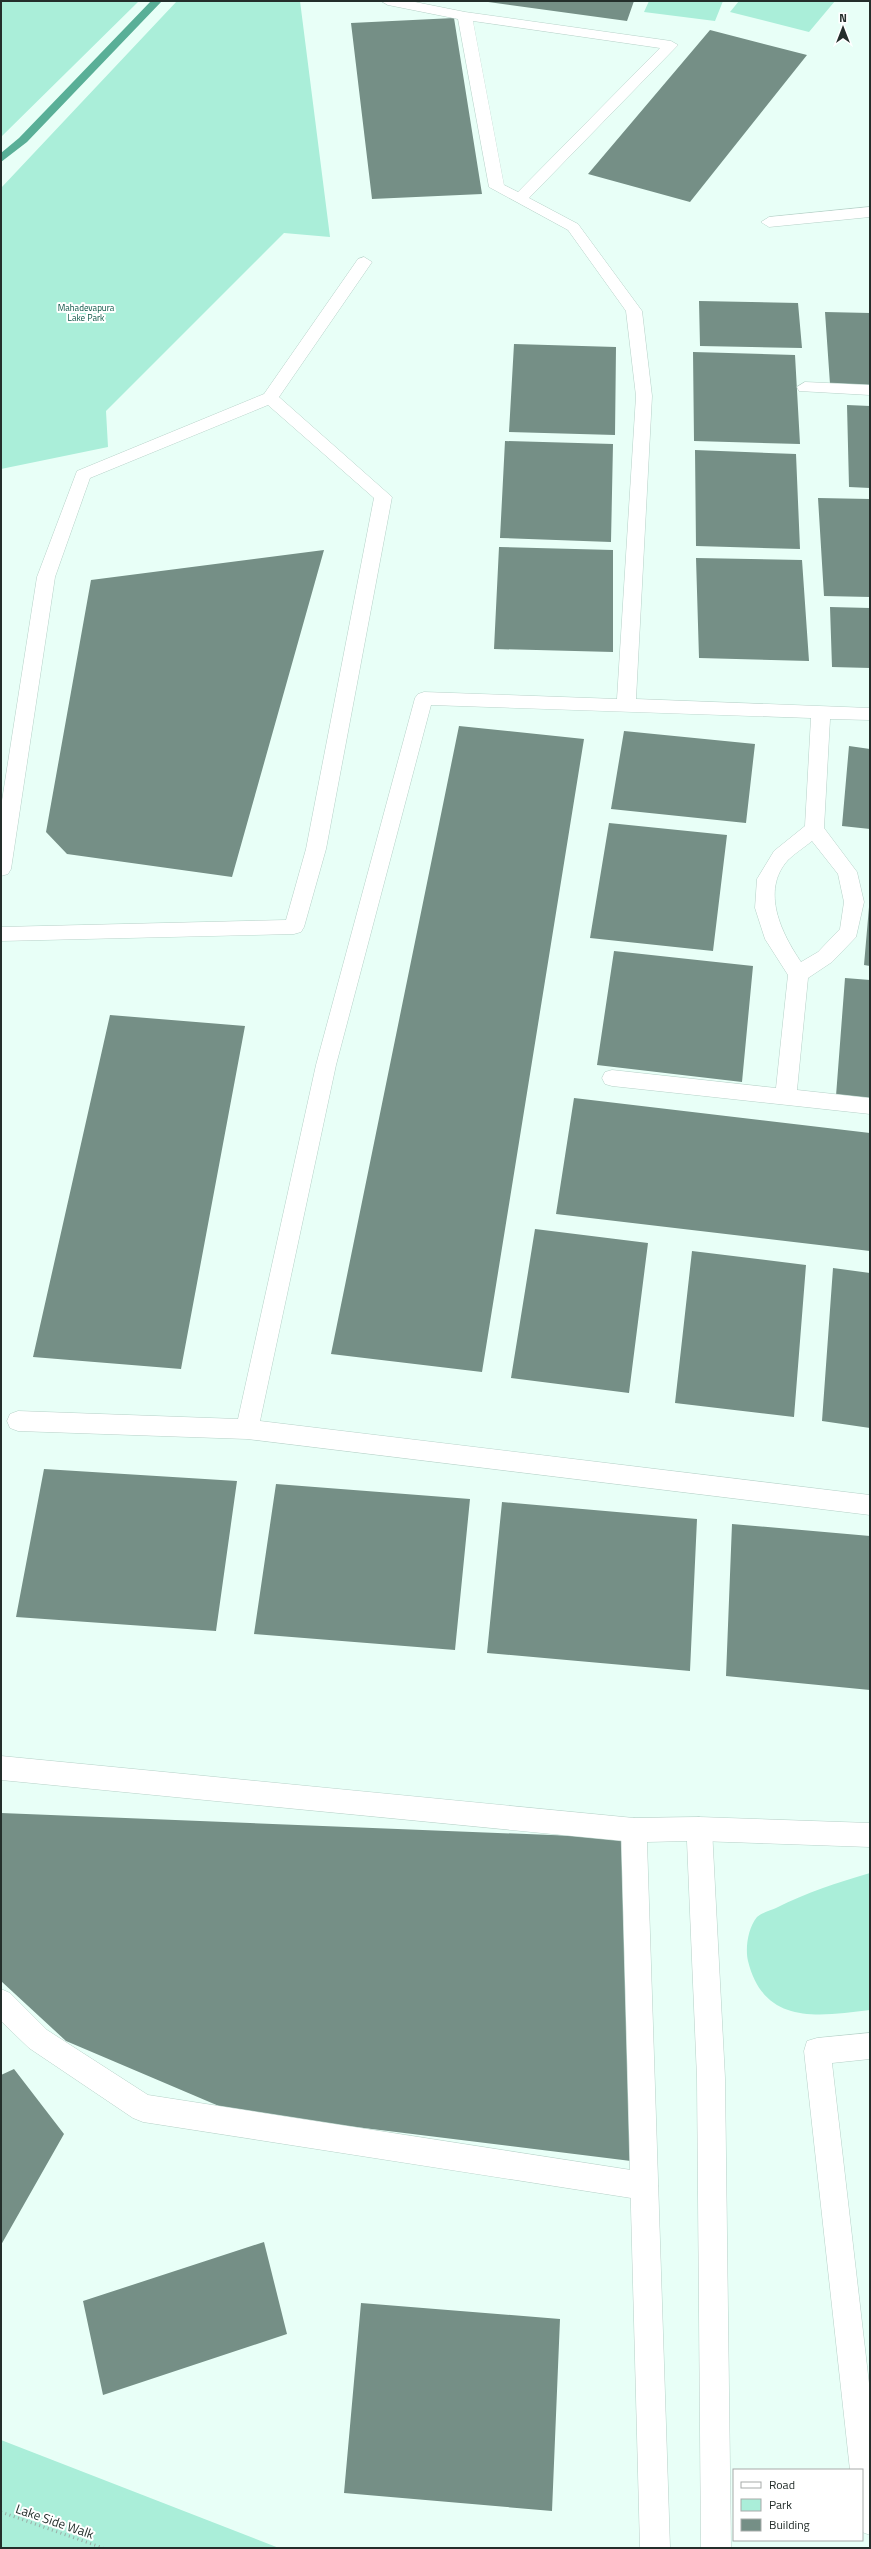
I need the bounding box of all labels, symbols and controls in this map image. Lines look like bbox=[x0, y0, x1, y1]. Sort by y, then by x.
north arrow bbox=[823, 8, 863, 48]
text: N bbox=[839, 10, 847, 26]
park label: Mahadevapura Lake Park bbox=[58, 301, 115, 324]
legend bbox=[733, 2469, 863, 2541]
text: Road bbox=[769, 2475, 795, 2494]
text: Park bbox=[769, 2495, 792, 2514]
street label: Lake Side Walk bbox=[13, 2498, 97, 2544]
text: Building bbox=[769, 2515, 810, 2534]

